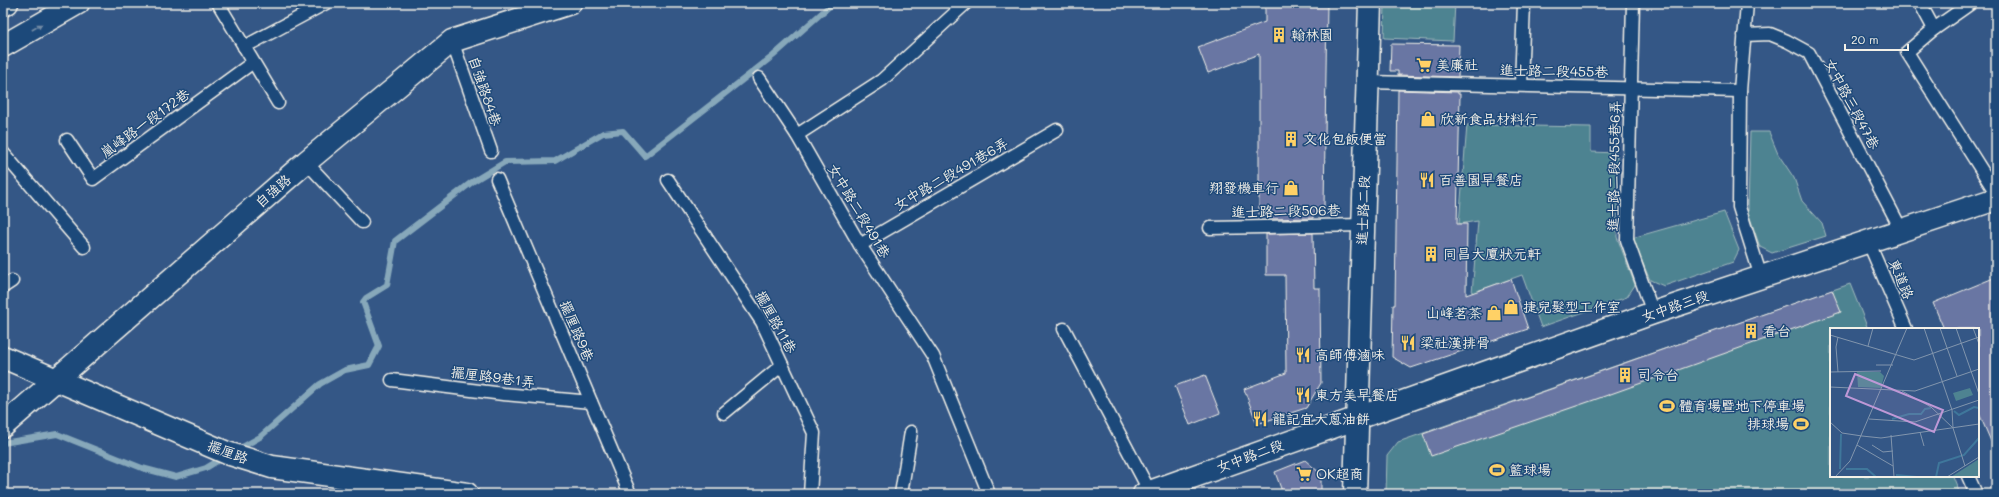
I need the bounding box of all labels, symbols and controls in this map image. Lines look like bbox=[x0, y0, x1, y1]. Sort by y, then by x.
one-way arrow bbox=[31, 23, 43, 30]
place label: 翰林園 bbox=[1291, 25, 1333, 44]
building icon: 翰林園 bbox=[1270, 26, 1288, 44]
scale bar bbox=[1845, 26, 1908, 52]
text: 20 m bbox=[1851, 31, 1879, 47]
street label: 自強路84巷 bbox=[465, 53, 507, 129]
place label: 美廉社 bbox=[1436, 55, 1478, 74]
street label: 女中路三段47巷 bbox=[1821, 55, 1885, 153]
supermarket icon: 美廉社 bbox=[1415, 56, 1433, 74]
street label: 進士路二段455巷 bbox=[1500, 60, 1609, 81]
street label: 嵐峰路一段172巷 bbox=[96, 83, 194, 161]
street label: 進士路二段455巷6弄 bbox=[1603, 100, 1624, 232]
place label: 欣新食品材料行 bbox=[1440, 109, 1538, 128]
shop icon: 欣新食品材料行 bbox=[1419, 110, 1437, 128]
place label: 文化包飯便當 bbox=[1303, 129, 1387, 148]
building icon: 文化包飯便當 bbox=[1282, 130, 1300, 148]
street label: 女中路二段491巷6弄 bbox=[890, 133, 1011, 214]
street label: 女中路二段491巷 bbox=[824, 160, 896, 262]
street label: 自強路 bbox=[251, 170, 295, 212]
place label: 百善園早餐店 bbox=[1439, 170, 1523, 189]
restaurant icon: 百善園早餐店 bbox=[1418, 171, 1436, 189]
street label: 進士路二段 bbox=[1352, 175, 1373, 245]
place label: 翔發機車行 bbox=[1209, 178, 1279, 197]
shop icon: 翔發機車行 bbox=[1282, 179, 1300, 197]
street label: 進士路二段506巷 bbox=[1231, 200, 1342, 221]
place label: 同昌大廈狀元軒 bbox=[1443, 244, 1541, 263]
building icon: 同昌大廈狀元軒 bbox=[1422, 245, 1440, 263]
street label: 東道路 bbox=[1885, 256, 1918, 302]
street label: 女中路三段 bbox=[1639, 285, 1711, 326]
street label: 擺厘路11巷 bbox=[752, 287, 802, 357]
place label: 捷兒髮型工作室 bbox=[1523, 297, 1621, 316]
street label: 擺厘路9巷 bbox=[556, 298, 599, 365]
shop icon: 捷兒髮型工作室 bbox=[1502, 298, 1520, 316]
place label: 山峰茗茶 bbox=[1426, 303, 1482, 322]
shop icon: 山峰茗茶 bbox=[1485, 304, 1503, 322]
place label: 看台 bbox=[1763, 321, 1791, 340]
building icon: 看台 bbox=[1742, 322, 1760, 340]
inset map bbox=[1830, 328, 1979, 477]
place label: 梁社漢排骨 bbox=[1420, 333, 1490, 352]
restaurant icon: 梁社漢排骨 bbox=[1399, 334, 1417, 352]
place label: 高師傅滷味 bbox=[1315, 345, 1385, 364]
restaurant icon: 高師傅滷味 bbox=[1294, 346, 1312, 364]
street label: 擺厘路9巷1弄 bbox=[450, 362, 536, 391]
place label: 司令台 bbox=[1637, 365, 1679, 384]
building icon: 司令台 bbox=[1616, 366, 1634, 384]
place label: 東方美早餐店 bbox=[1315, 385, 1399, 404]
restaurant icon: 東方美早餐店 bbox=[1294, 386, 1312, 404]
place label: 體育場暨地下停車場 bbox=[1679, 396, 1805, 415]
sports icon: 體育場暨地下停車場 bbox=[1658, 397, 1676, 415]
place label: 龍記宜大蔥油餅 bbox=[1272, 409, 1370, 428]
restaurant icon: 龍記宜大蔥油餅 bbox=[1251, 410, 1269, 428]
place label: 排球場 bbox=[1747, 414, 1789, 433]
sports icon: 排球場 bbox=[1792, 415, 1810, 433]
street label: 擺厘路 bbox=[205, 435, 251, 468]
street label: 女中路二段 bbox=[1214, 435, 1286, 476]
place label: 籃球場 bbox=[1509, 460, 1551, 479]
sports icon: 籃球場 bbox=[1488, 461, 1506, 479]
place label: OK超商 bbox=[1316, 464, 1364, 483]
supermarket icon: OK超商 bbox=[1295, 465, 1313, 483]

